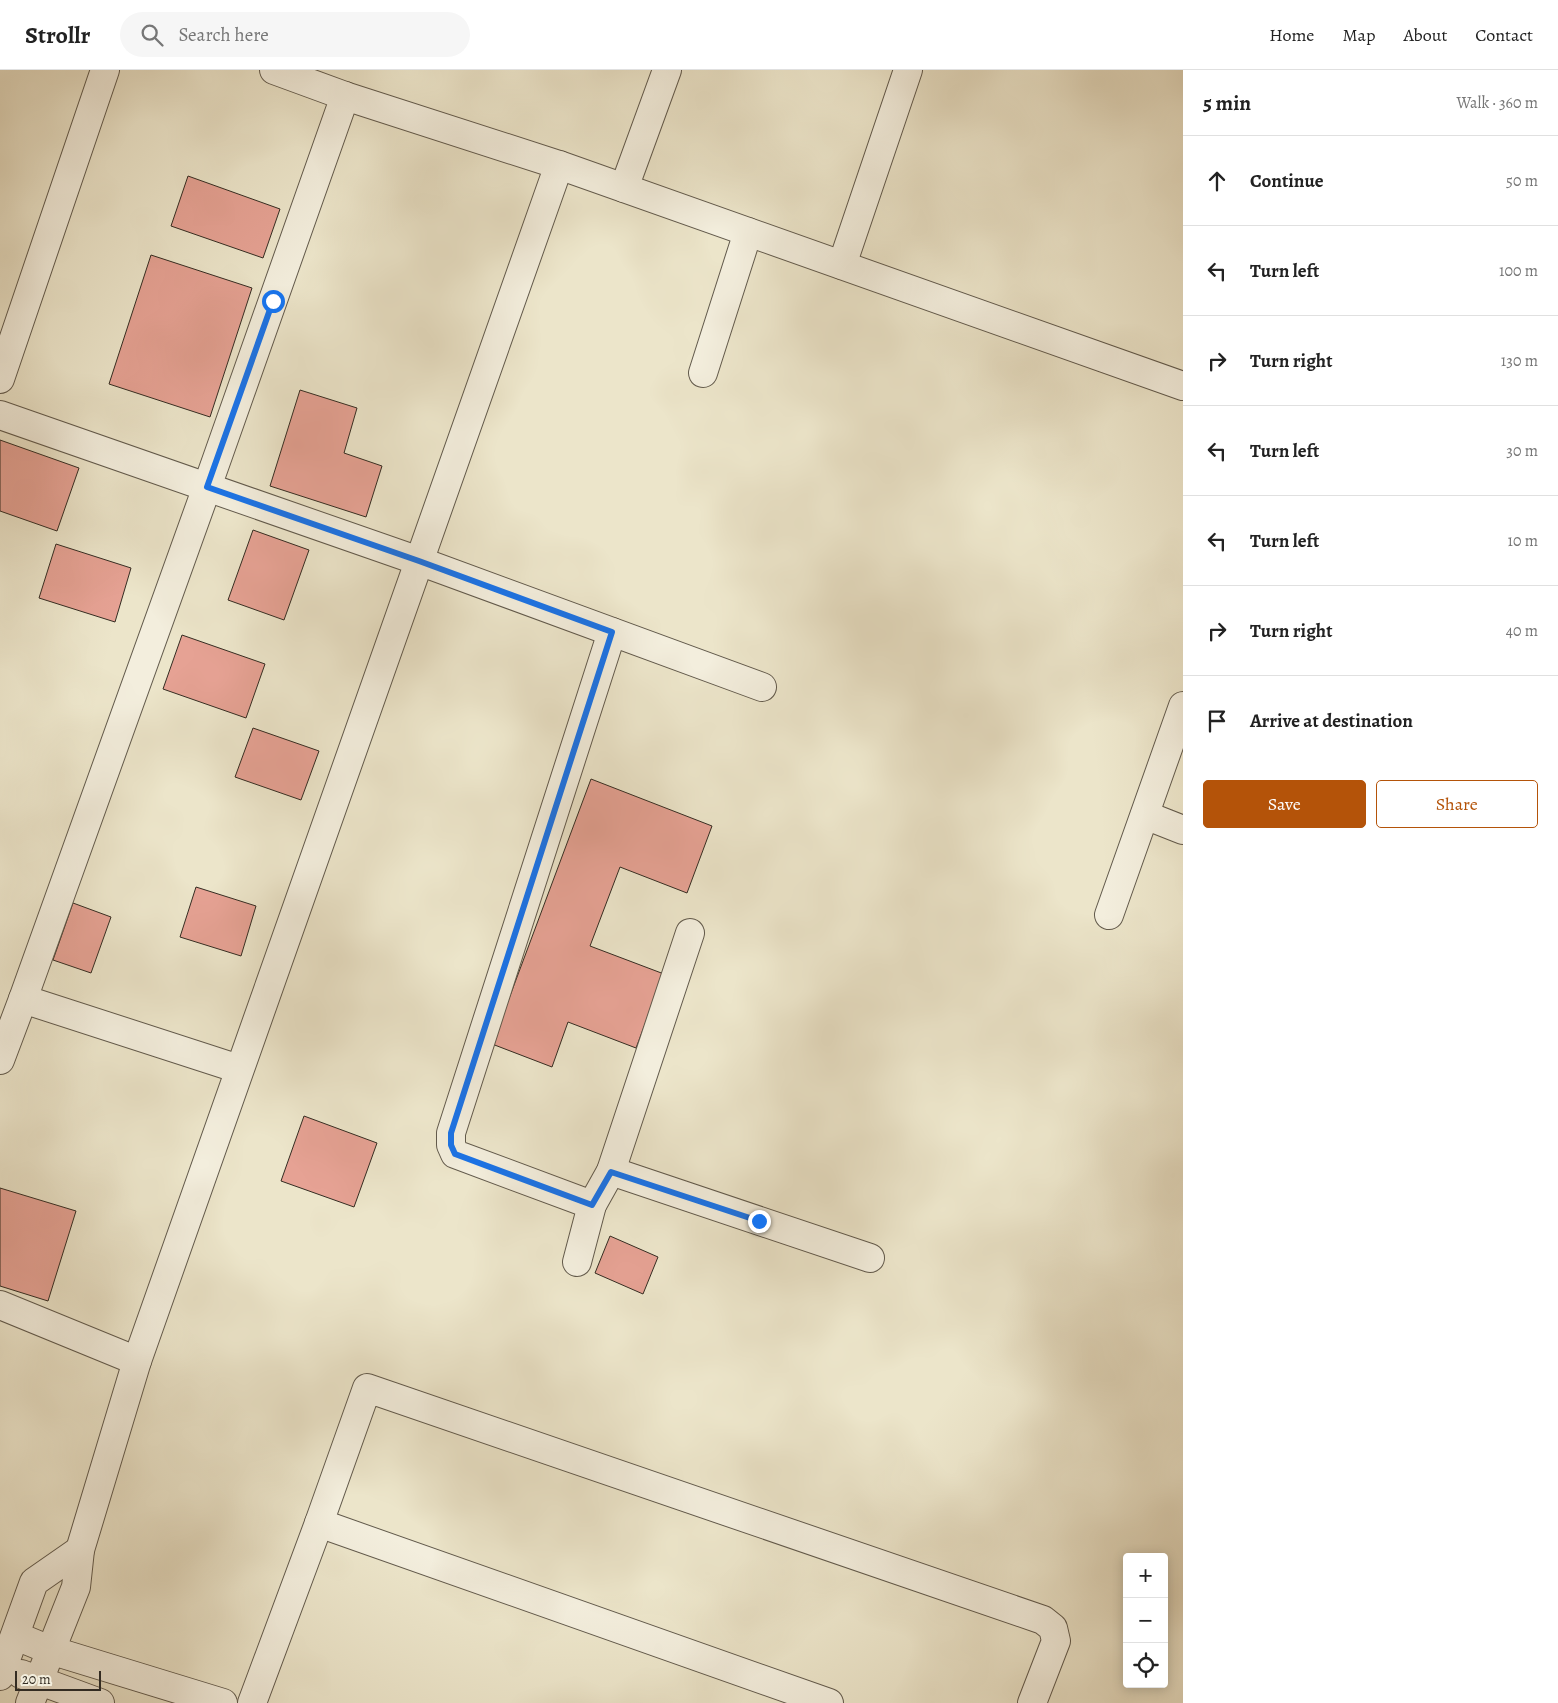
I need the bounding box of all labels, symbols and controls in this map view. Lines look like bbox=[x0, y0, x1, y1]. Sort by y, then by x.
search box bbox=[120, 12, 470, 57]
text: Strollr bbox=[25, 19, 90, 51]
icon: search bbox=[138, 21, 166, 49]
text: Search here bbox=[178, 22, 269, 48]
text: Home bbox=[1269, 23, 1314, 47]
text: Map bbox=[1342, 23, 1375, 47]
text: About bbox=[1403, 23, 1447, 47]
text: Contact bbox=[1475, 23, 1533, 47]
text: 5 min bbox=[1203, 89, 1251, 117]
text: Walk · 360 m bbox=[1456, 92, 1538, 114]
icon: ahead bbox=[1203, 167, 1231, 195]
text: Continue bbox=[1250, 168, 1324, 194]
text: 50 m bbox=[1506, 170, 1538, 192]
icon: left bbox=[1203, 257, 1231, 285]
text: Turn left bbox=[1250, 258, 1319, 284]
text: 100 m bbox=[1499, 260, 1538, 282]
route start bbox=[262, 290, 285, 313]
icon: right bbox=[1203, 347, 1231, 375]
text: Turn right bbox=[1250, 348, 1332, 374]
text: 130 m bbox=[1501, 350, 1538, 372]
icon: left bbox=[1203, 437, 1231, 465]
text: Turn left bbox=[1250, 438, 1319, 464]
text: 30 m bbox=[1506, 440, 1538, 462]
icon: left bbox=[1203, 527, 1231, 555]
text: Turn left bbox=[1250, 528, 1319, 554]
text: 10 m bbox=[1508, 530, 1538, 552]
icon: right bbox=[1203, 617, 1231, 645]
text: Turn right bbox=[1250, 618, 1332, 644]
text: 40 m bbox=[1506, 620, 1538, 642]
icon: arrive bbox=[1203, 707, 1231, 735]
text: Arrive at destination bbox=[1250, 708, 1413, 734]
button: Save bbox=[1203, 780, 1366, 828]
button: Share bbox=[1376, 780, 1538, 828]
route end bbox=[748, 1210, 771, 1233]
map controls bbox=[1123, 1553, 1168, 1688]
button: + bbox=[1123, 1553, 1168, 1598]
button: − bbox=[1123, 1598, 1168, 1643]
button: locate bbox=[1123, 1643, 1168, 1688]
scale bar bbox=[15, 1668, 101, 1691]
text: 20 m bbox=[22, 1670, 51, 1689]

